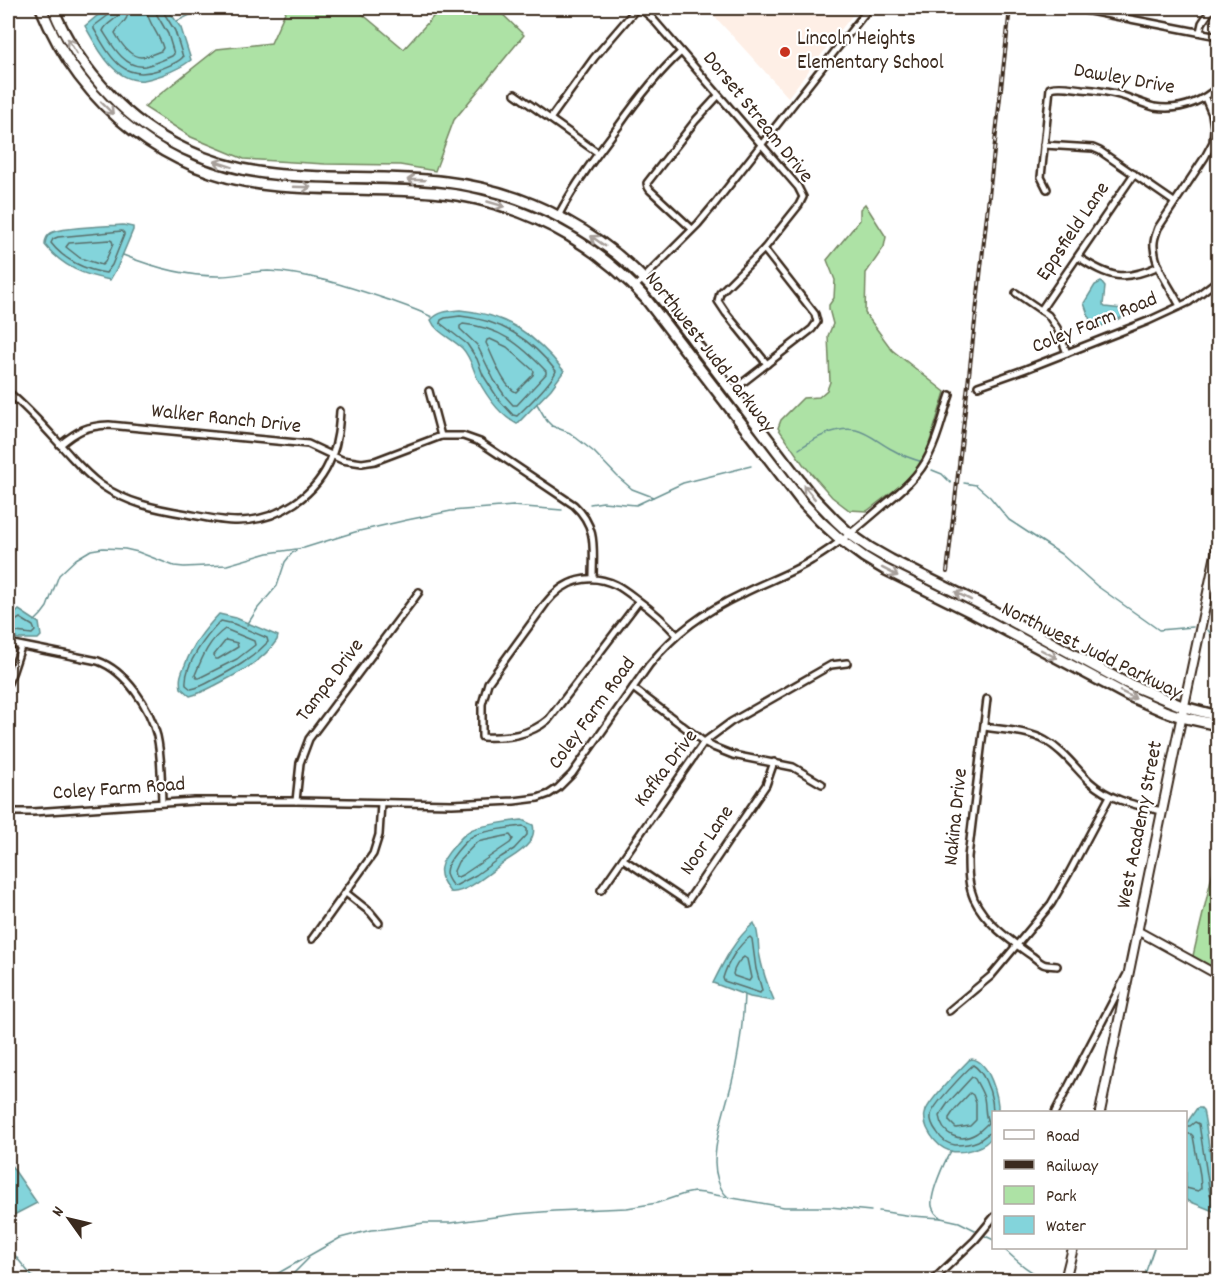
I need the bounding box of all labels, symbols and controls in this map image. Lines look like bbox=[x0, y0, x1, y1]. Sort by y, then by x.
place label: Lincoln Heights Elementary School bbox=[797, 25, 944, 79]
one-way arrow bbox=[66, 38, 78, 55]
marker: Lincoln Heights Elementary School bbox=[778, 45, 792, 59]
street label: Dorset Stream Drive bbox=[694, 46, 820, 190]
street label: Dawley Drive bbox=[1071, 56, 1177, 104]
one-way arrow bbox=[99, 100, 114, 115]
one-way arrow bbox=[214, 157, 233, 168]
one-way arrow bbox=[407, 175, 427, 186]
street label: Eppsfield Lane bbox=[1030, 176, 1118, 288]
one-way arrow bbox=[292, 182, 312, 193]
one-way arrow bbox=[486, 199, 505, 210]
one-way arrow bbox=[591, 235, 607, 247]
street label: Northwest Judd Parkway bbox=[636, 266, 782, 441]
street label: Coley Farm Road bbox=[1028, 285, 1162, 363]
street label: Walker Ranch Drive bbox=[150, 397, 302, 443]
one-way arrow bbox=[802, 485, 816, 500]
one-way arrow bbox=[881, 566, 898, 578]
one-way arrow bbox=[955, 589, 973, 601]
street label: Northwest Judd Parkway bbox=[995, 595, 1187, 709]
street label: Tampa Drive bbox=[290, 633, 372, 729]
one-way arrow bbox=[1040, 648, 1057, 660]
street label: Coley Farm Road bbox=[542, 651, 644, 777]
one-way arrow bbox=[1119, 690, 1137, 702]
street label: Kafka Drive bbox=[628, 724, 706, 814]
street label: West Academy Street bbox=[1110, 738, 1172, 911]
street label: Nakina Drive bbox=[937, 767, 977, 867]
street label: Coley Farm Road bbox=[52, 770, 186, 810]
street label: Noor Lane bbox=[673, 800, 743, 882]
legend bbox=[992, 1111, 1187, 1249]
text: Road bbox=[1046, 1125, 1080, 1150]
text: Railway bbox=[1046, 1155, 1099, 1180]
text: Park bbox=[1046, 1185, 1077, 1210]
north arrow bbox=[39, 1189, 99, 1249]
text: N bbox=[47, 1202, 70, 1222]
text: Water bbox=[1046, 1215, 1086, 1240]

